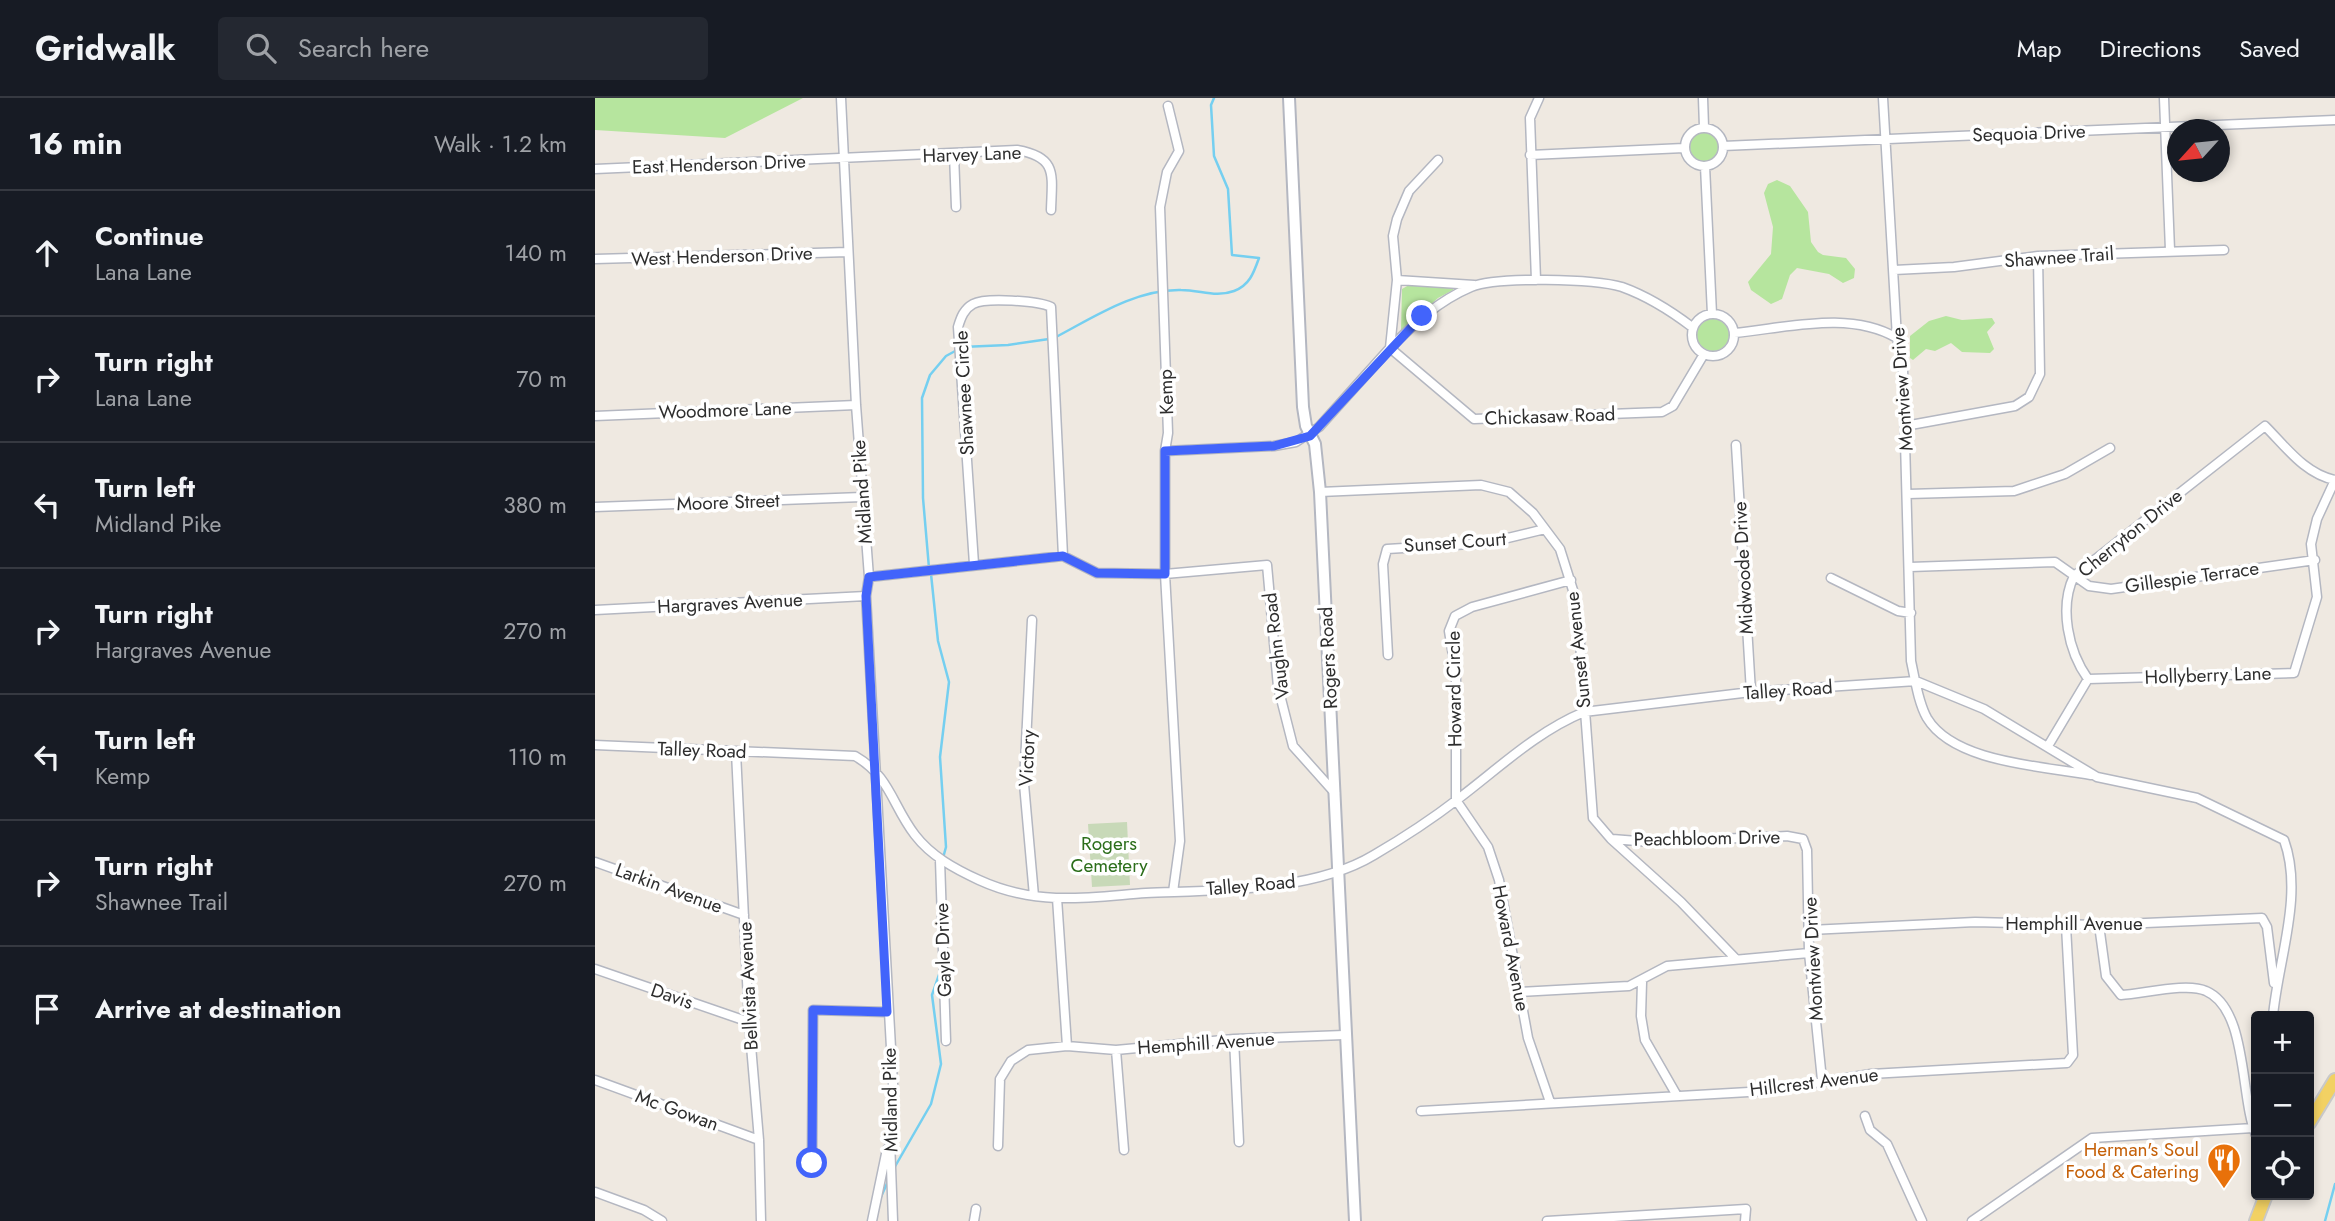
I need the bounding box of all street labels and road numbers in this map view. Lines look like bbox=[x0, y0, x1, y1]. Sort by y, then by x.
street label: Sequoia Drive bbox=[1972, 118, 2086, 148]
street label: Harvey Lane bbox=[922, 139, 1022, 169]
street label: East Henderson Drive bbox=[632, 147, 807, 181]
street label: West Henderson Drive bbox=[631, 239, 813, 273]
street label: Shawnee Trail bbox=[2003, 240, 2115, 274]
street label: Montview Drive bbox=[1884, 326, 1920, 452]
street label: Shawnee Circle bbox=[947, 330, 981, 456]
street label: Kemp bbox=[1152, 369, 1180, 415]
street label: Woodmore Lane bbox=[658, 394, 792, 426]
street label: Chickasaw Road bbox=[1484, 400, 1616, 432]
street label: Midland Pike bbox=[845, 439, 879, 545]
street label: Cherryton Drive bbox=[2072, 482, 2188, 584]
street label: Moore Street bbox=[676, 487, 780, 517]
street label: Midwoode Drive bbox=[1726, 501, 1760, 635]
street label: Sunset Court bbox=[1403, 525, 1508, 559]
street label: Gillespie Terrace bbox=[2123, 554, 2261, 600]
street label: Hargraves Avenue bbox=[657, 586, 804, 620]
street label: Sunset Avenue bbox=[1558, 590, 1598, 710]
street label: Vaughn Road bbox=[1256, 591, 1296, 701]
street label: Rogers Road bbox=[1312, 606, 1344, 710]
street label: Howard Circle bbox=[1439, 630, 1469, 747]
street label: Hollyberry Lane bbox=[2144, 659, 2272, 691]
street label: Talley Road bbox=[1742, 673, 1834, 707]
street label: Victory bbox=[1012, 728, 1042, 787]
street label: Talley Road bbox=[657, 735, 747, 765]
street label: Peachbloom Drive bbox=[1634, 823, 1781, 853]
street label: Larkin Avenue bbox=[612, 856, 727, 920]
street label: Talley Road bbox=[1205, 868, 1297, 902]
street label: Howard Avenue bbox=[1486, 883, 1537, 1014]
street label: Montview Drive bbox=[1796, 896, 1830, 1022]
street label: Gayle Drive bbox=[928, 902, 958, 998]
street label: Hemphill Avenue bbox=[2005, 910, 2143, 937]
street label: Bellvista Avenue bbox=[731, 921, 765, 1051]
street label: Davis bbox=[647, 976, 697, 1016]
street label: Hemphill Avenue bbox=[1136, 1025, 1276, 1061]
street label: Midland Pike bbox=[876, 1047, 904, 1152]
street label: Hillcrest Avenue bbox=[1748, 1061, 1880, 1103]
street label: Mc Gowan bbox=[631, 1082, 723, 1138]

